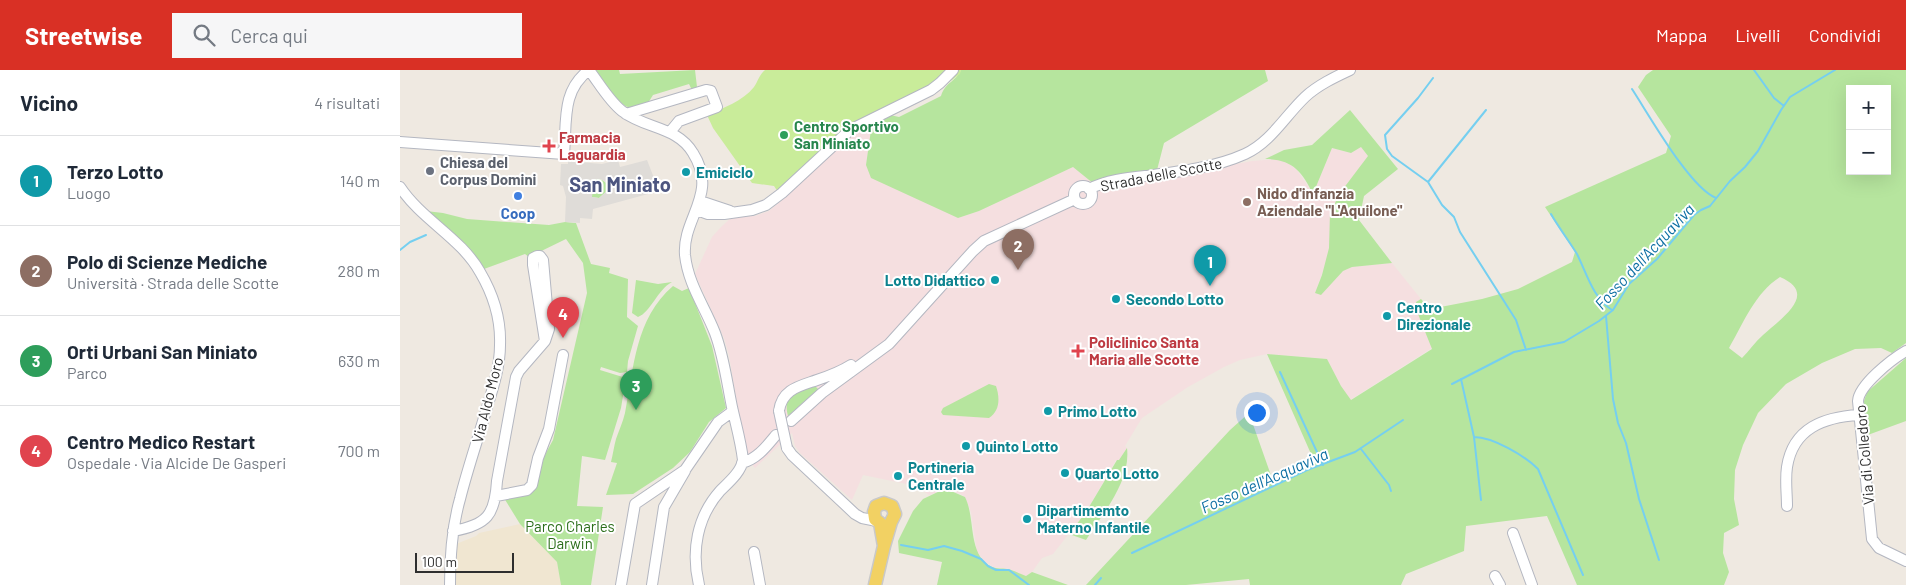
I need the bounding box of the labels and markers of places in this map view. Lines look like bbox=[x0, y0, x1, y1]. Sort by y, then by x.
place label: Centro Sportivo San Miniato bbox=[794, 117, 899, 152]
place label: Farmacia Laguardia bbox=[559, 128, 626, 163]
marker: Centro Sportivo San Miniato bbox=[778, 129, 790, 141]
marker: Farmacia Laguardia bbox=[543, 140, 555, 152]
place label: Chiesa del Corpus Domini bbox=[440, 153, 537, 188]
place label: Emiciclo bbox=[696, 163, 753, 181]
marker: Chiesa del Corpus Domini bbox=[424, 165, 436, 177]
marker: Emiciclo bbox=[680, 166, 692, 178]
place label: Nido d'infanzia Aziendale "L'Aquilone" bbox=[1257, 184, 1403, 219]
marker: Coop bbox=[512, 190, 524, 202]
marker: Nido d'infanzia Aziendale "L'Aquilone" bbox=[1241, 196, 1253, 208]
place label: Coop bbox=[501, 204, 535, 222]
pin: 2 bbox=[1002, 229, 1034, 270]
pin: 1 bbox=[1194, 245, 1226, 286]
place label: Lotto Didattico bbox=[885, 271, 985, 289]
marker: Lotto Didattico bbox=[989, 274, 1001, 286]
place label: Secondo Lotto bbox=[1126, 290, 1224, 308]
marker: Secondo Lotto bbox=[1110, 293, 1122, 305]
pin: 4 bbox=[547, 297, 579, 338]
place label: Centro Direzionale bbox=[1397, 298, 1471, 333]
marker: Centro Direzionale bbox=[1381, 310, 1393, 322]
place label: Policlinico Santa Maria alle Scotte bbox=[1089, 333, 1199, 368]
marker: Policlinico Santa Maria alle Scotte bbox=[1071, 344, 1085, 358]
pin: 3 bbox=[620, 369, 652, 410]
place label: Primo Lotto bbox=[1058, 402, 1137, 420]
marker: Primo Lotto bbox=[1042, 405, 1054, 417]
place label: Quinto Lotto bbox=[976, 437, 1058, 455]
marker: Quinto Lotto bbox=[960, 440, 972, 452]
place label: Portineria Centrale bbox=[908, 458, 974, 493]
place label: Quarto Lotto bbox=[1075, 464, 1159, 482]
marker: Quarto Lotto bbox=[1059, 467, 1071, 479]
marker: Portineria Centrale bbox=[892, 470, 904, 482]
place label: Dipartimemto Materno Infantile bbox=[1037, 501, 1150, 536]
marker: Dipartimemto Materno Infantile bbox=[1021, 513, 1033, 525]

